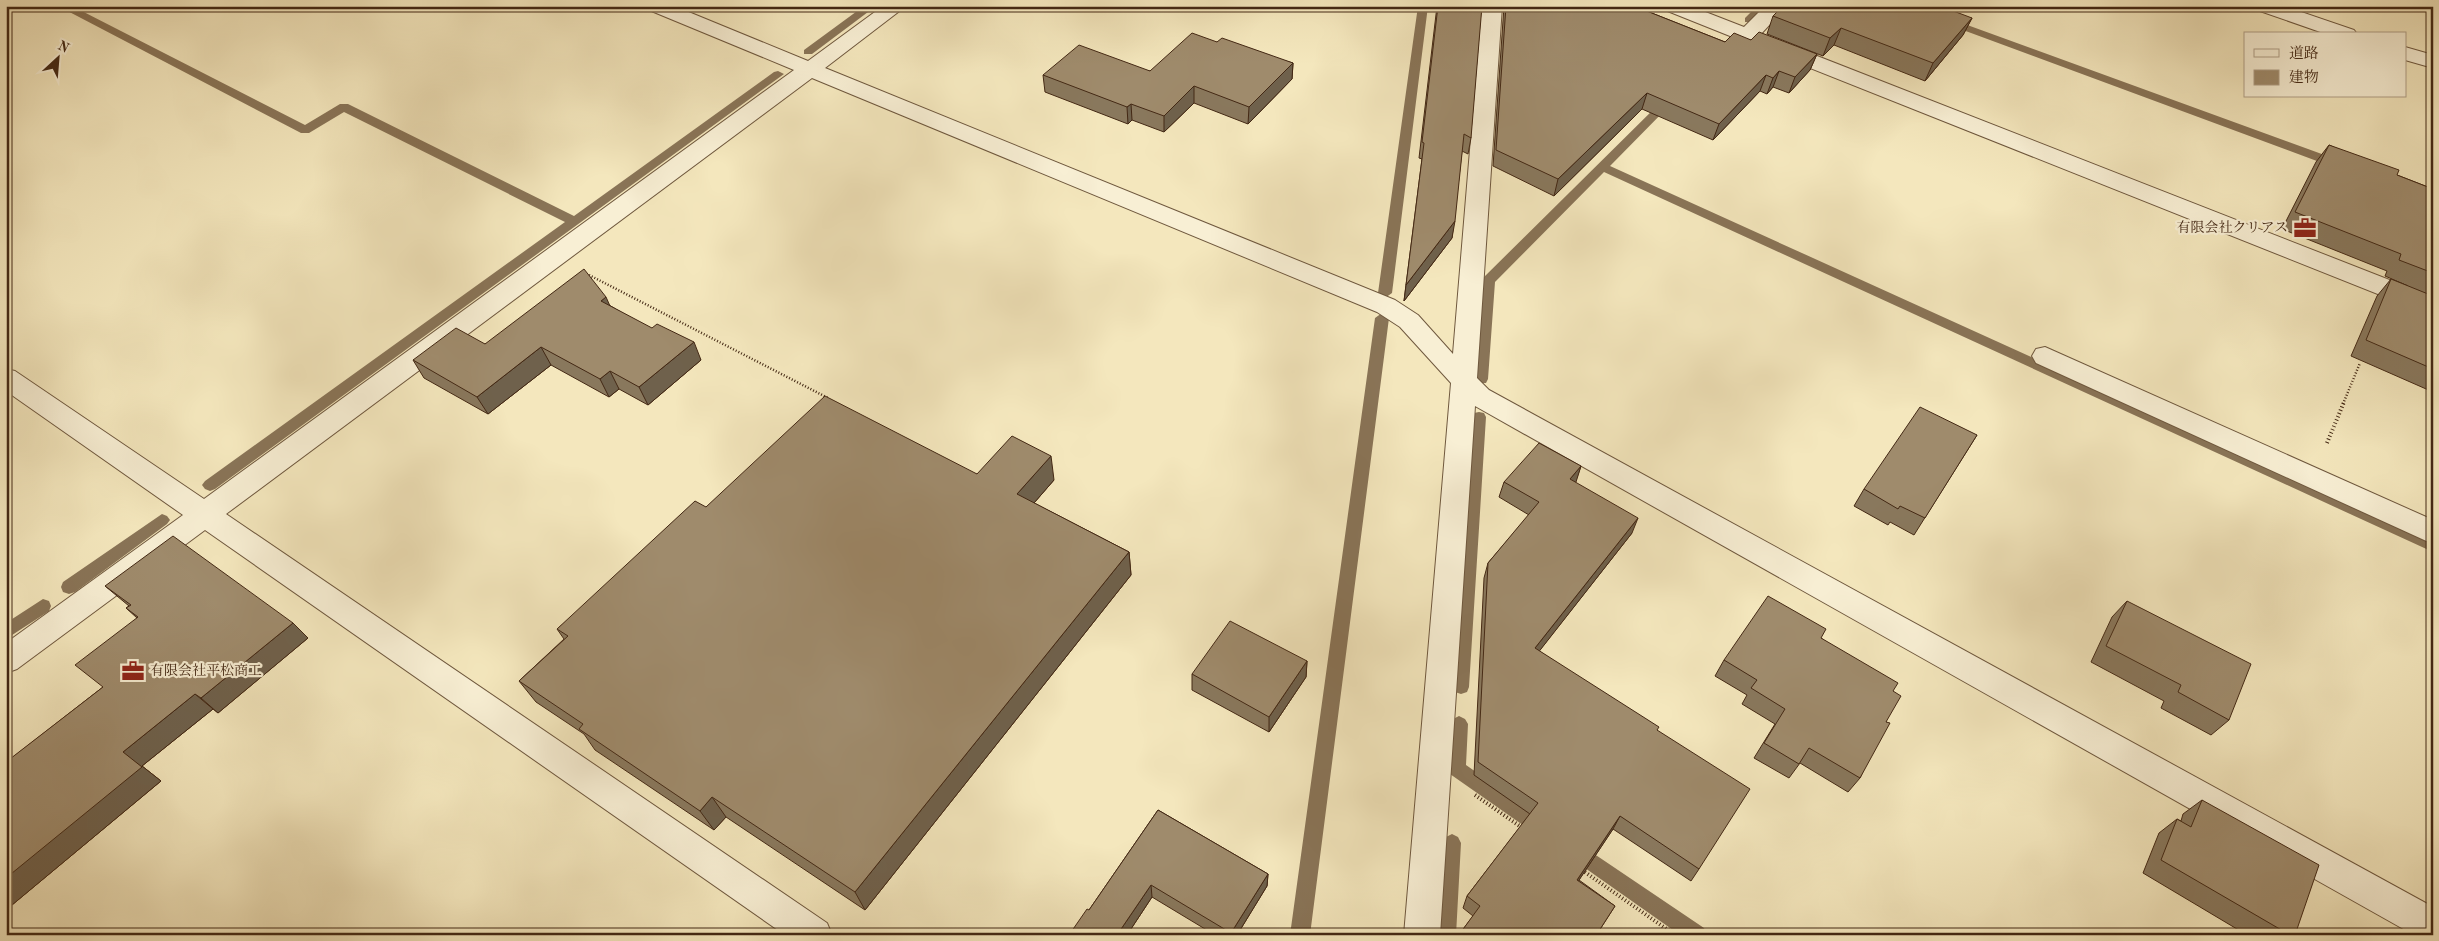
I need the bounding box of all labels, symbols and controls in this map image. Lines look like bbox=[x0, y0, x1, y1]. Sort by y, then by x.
north arrow bbox=[32, 32, 82, 82]
legend bbox=[2244, 32, 2406, 98]
text: N bbox=[55, 39, 71, 56]
text: 道路 bbox=[2289, 45, 2319, 62]
text: 建物 bbox=[2289, 69, 2319, 86]
office icon: 有限会社クリアス bbox=[2292, 215, 2318, 241]
place label: 有限会社クリアス bbox=[2177, 220, 2288, 235]
office icon: 有限会社平松商工 bbox=[120, 658, 146, 684]
place label: 有限会社平松商工 bbox=[150, 663, 262, 678]

